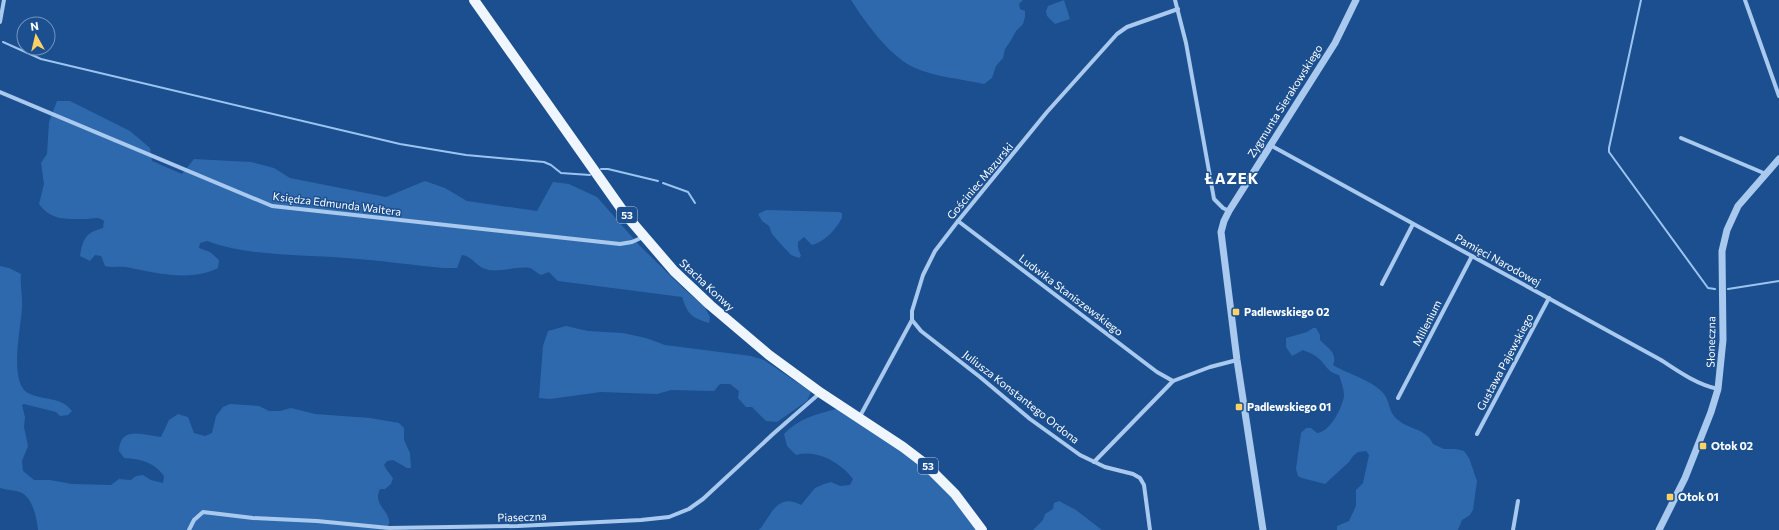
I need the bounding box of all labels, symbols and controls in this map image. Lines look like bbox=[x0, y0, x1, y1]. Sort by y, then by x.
north arrow bbox=[16, 16, 56, 56]
text: N bbox=[30, 19, 40, 33]
street label: Zygmunta Sierakowskiego bbox=[1244, 41, 1325, 160]
street label: Gościniec Mazurski bbox=[944, 140, 1016, 222]
district label: ŁAZEK bbox=[1204, 169, 1259, 187]
street label: Księdza Edmunda Waltera bbox=[272, 189, 402, 218]
road number: 53 bbox=[617, 207, 637, 223]
street label: Pamięci Narodowej bbox=[1453, 231, 1544, 289]
street label: Ludwika Staniszewskiego bbox=[1017, 251, 1126, 338]
street label: Stacha Konwy bbox=[677, 256, 738, 314]
street label: Millenium bbox=[1409, 298, 1444, 348]
place label: Padlewskiego 02 bbox=[1244, 305, 1329, 318]
marker: Padlewskiego 02 bbox=[1231, 307, 1241, 317]
street label: Gustawa Pajewskiego bbox=[1474, 311, 1536, 412]
street label: Słoneczna bbox=[1704, 316, 1717, 368]
street label: Juliusza Konstantego Ordona bbox=[960, 347, 1082, 447]
place label: Padlewskiego 01 bbox=[1247, 400, 1331, 413]
marker: Padlewskiego 01 bbox=[1234, 402, 1244, 412]
place label: Otok 02 bbox=[1711, 439, 1753, 452]
marker: Otok 02 bbox=[1698, 441, 1708, 451]
road number: 53 bbox=[918, 458, 938, 474]
place label: Otok 01 bbox=[1678, 490, 1719, 503]
marker: Otok 01 bbox=[1665, 492, 1675, 502]
street label: Piaseczna bbox=[497, 509, 547, 524]

